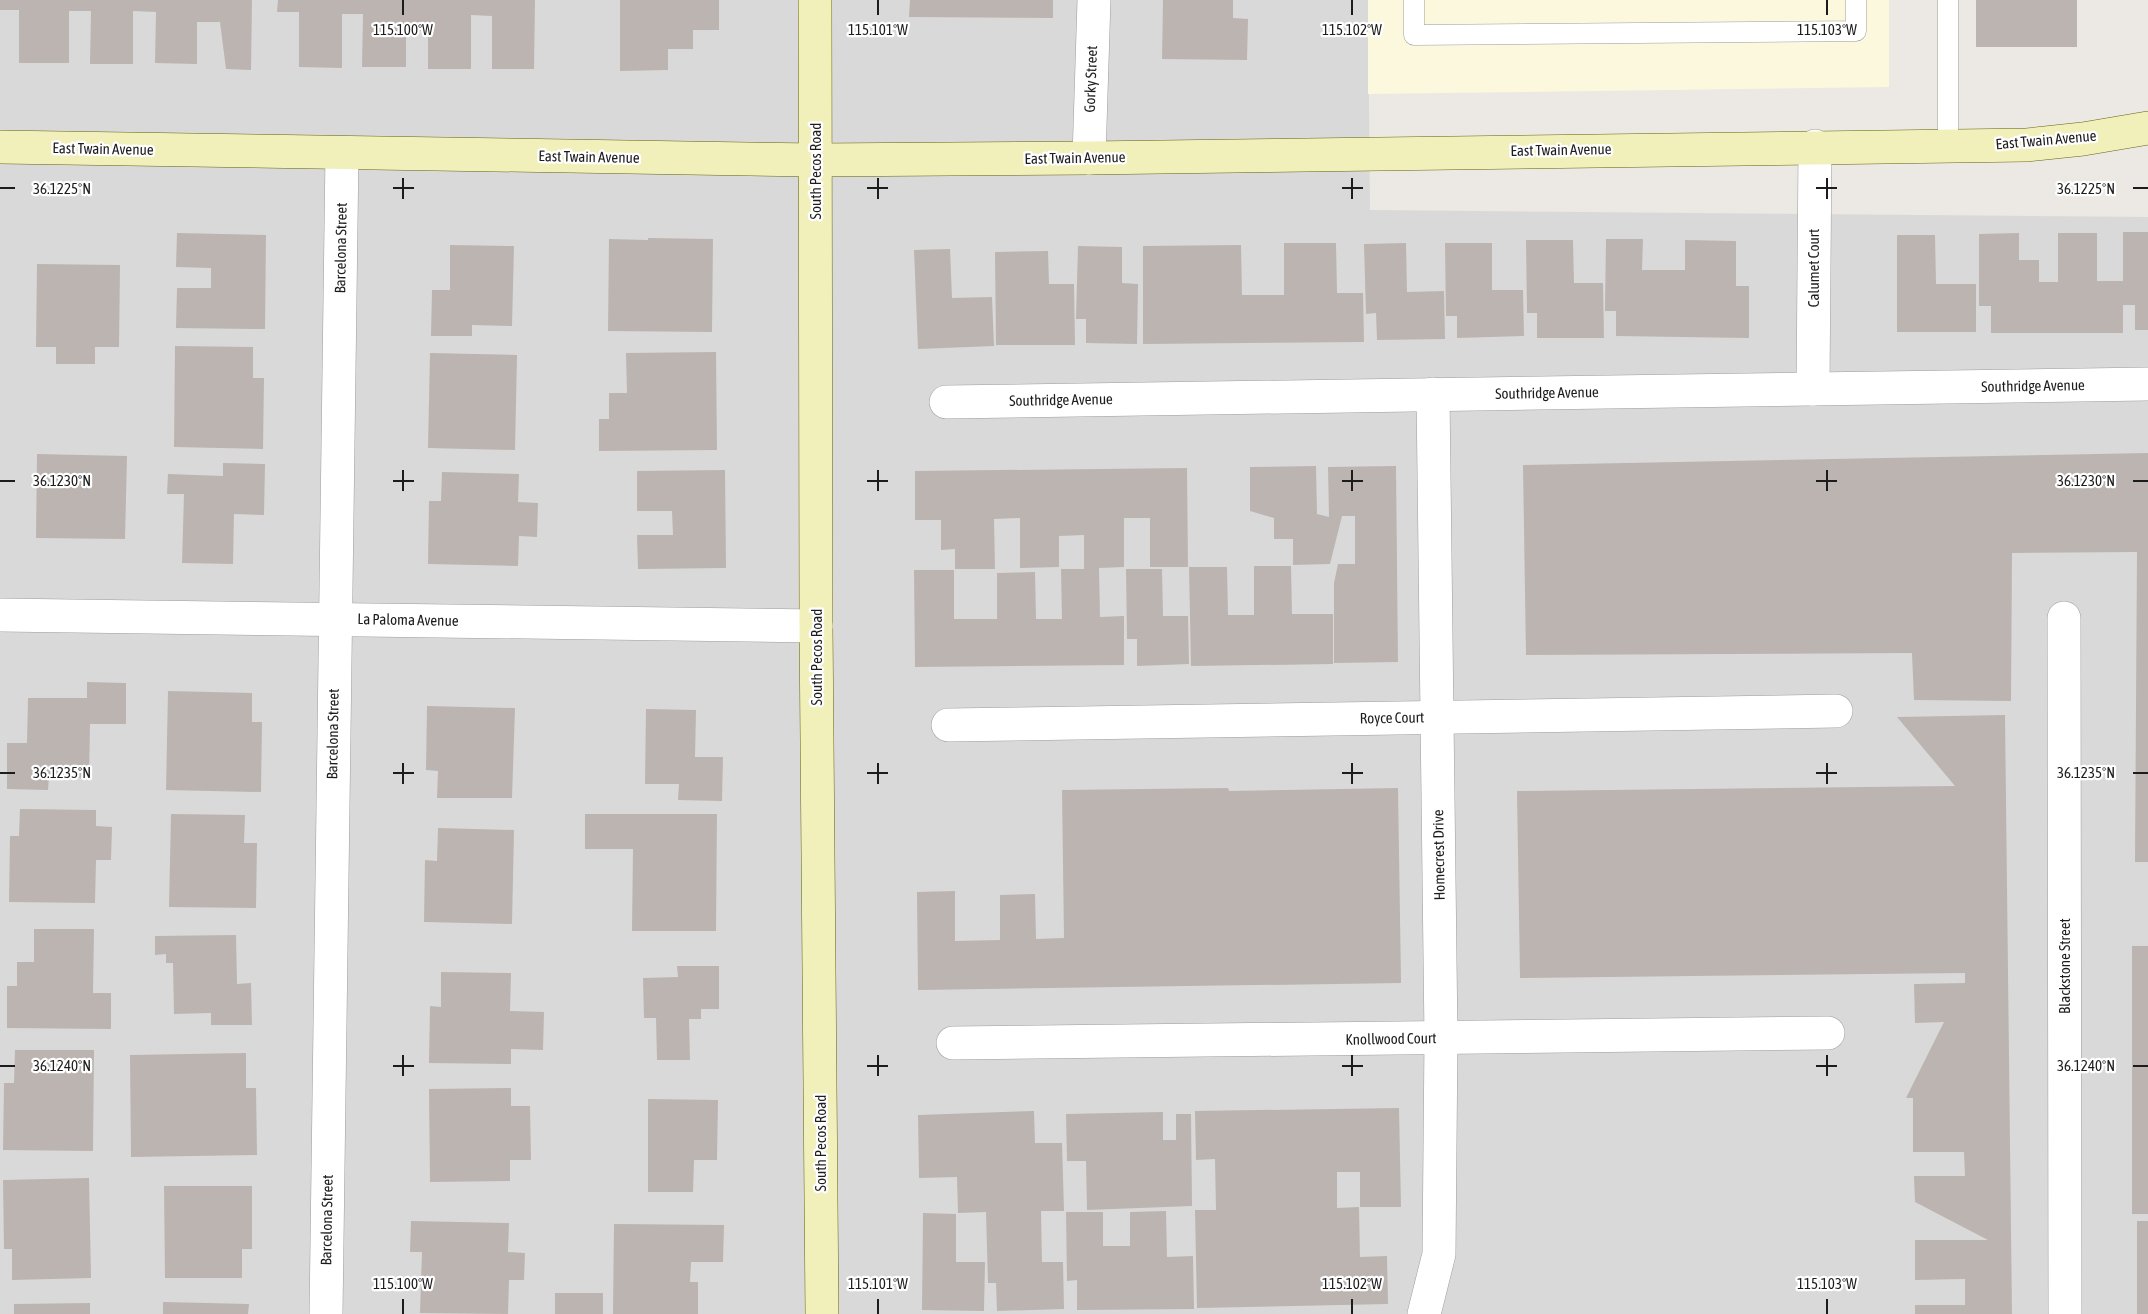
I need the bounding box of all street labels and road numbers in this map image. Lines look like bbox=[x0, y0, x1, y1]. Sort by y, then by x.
street label: Gorky Street bbox=[1081, 45, 1100, 113]
street label: South Pecos Road bbox=[807, 123, 824, 219]
street label: East Twain Avenue bbox=[1995, 127, 2097, 152]
street label: East Twain Avenue bbox=[52, 139, 154, 158]
street label: East Twain Avenue bbox=[1510, 140, 1612, 159]
street label: East Twain Avenue bbox=[538, 147, 640, 166]
street label: East Twain Avenue bbox=[1024, 148, 1126, 167]
street label: Barcelona Street bbox=[331, 202, 350, 294]
street label: Calumet Court bbox=[1805, 229, 1822, 307]
street label: Southridge Avenue bbox=[1981, 376, 2085, 395]
street label: Southridge Avenue bbox=[1495, 383, 1599, 402]
street label: Southridge Avenue bbox=[1009, 390, 1113, 409]
street label: South Pecos Road bbox=[808, 609, 825, 705]
street label: La Paloma Avenue bbox=[357, 610, 459, 629]
street label: Barcelona Street bbox=[323, 688, 342, 780]
street label: Royce Court bbox=[1360, 708, 1424, 727]
street label: Homecrest Drive bbox=[1429, 809, 1448, 901]
street label: Blackstone Street bbox=[2056, 918, 2073, 1014]
street label: Knollwood Court bbox=[1345, 1029, 1437, 1048]
street label: South Pecos Road bbox=[812, 1095, 829, 1191]
street label: Barcelona Street bbox=[317, 1174, 336, 1266]

